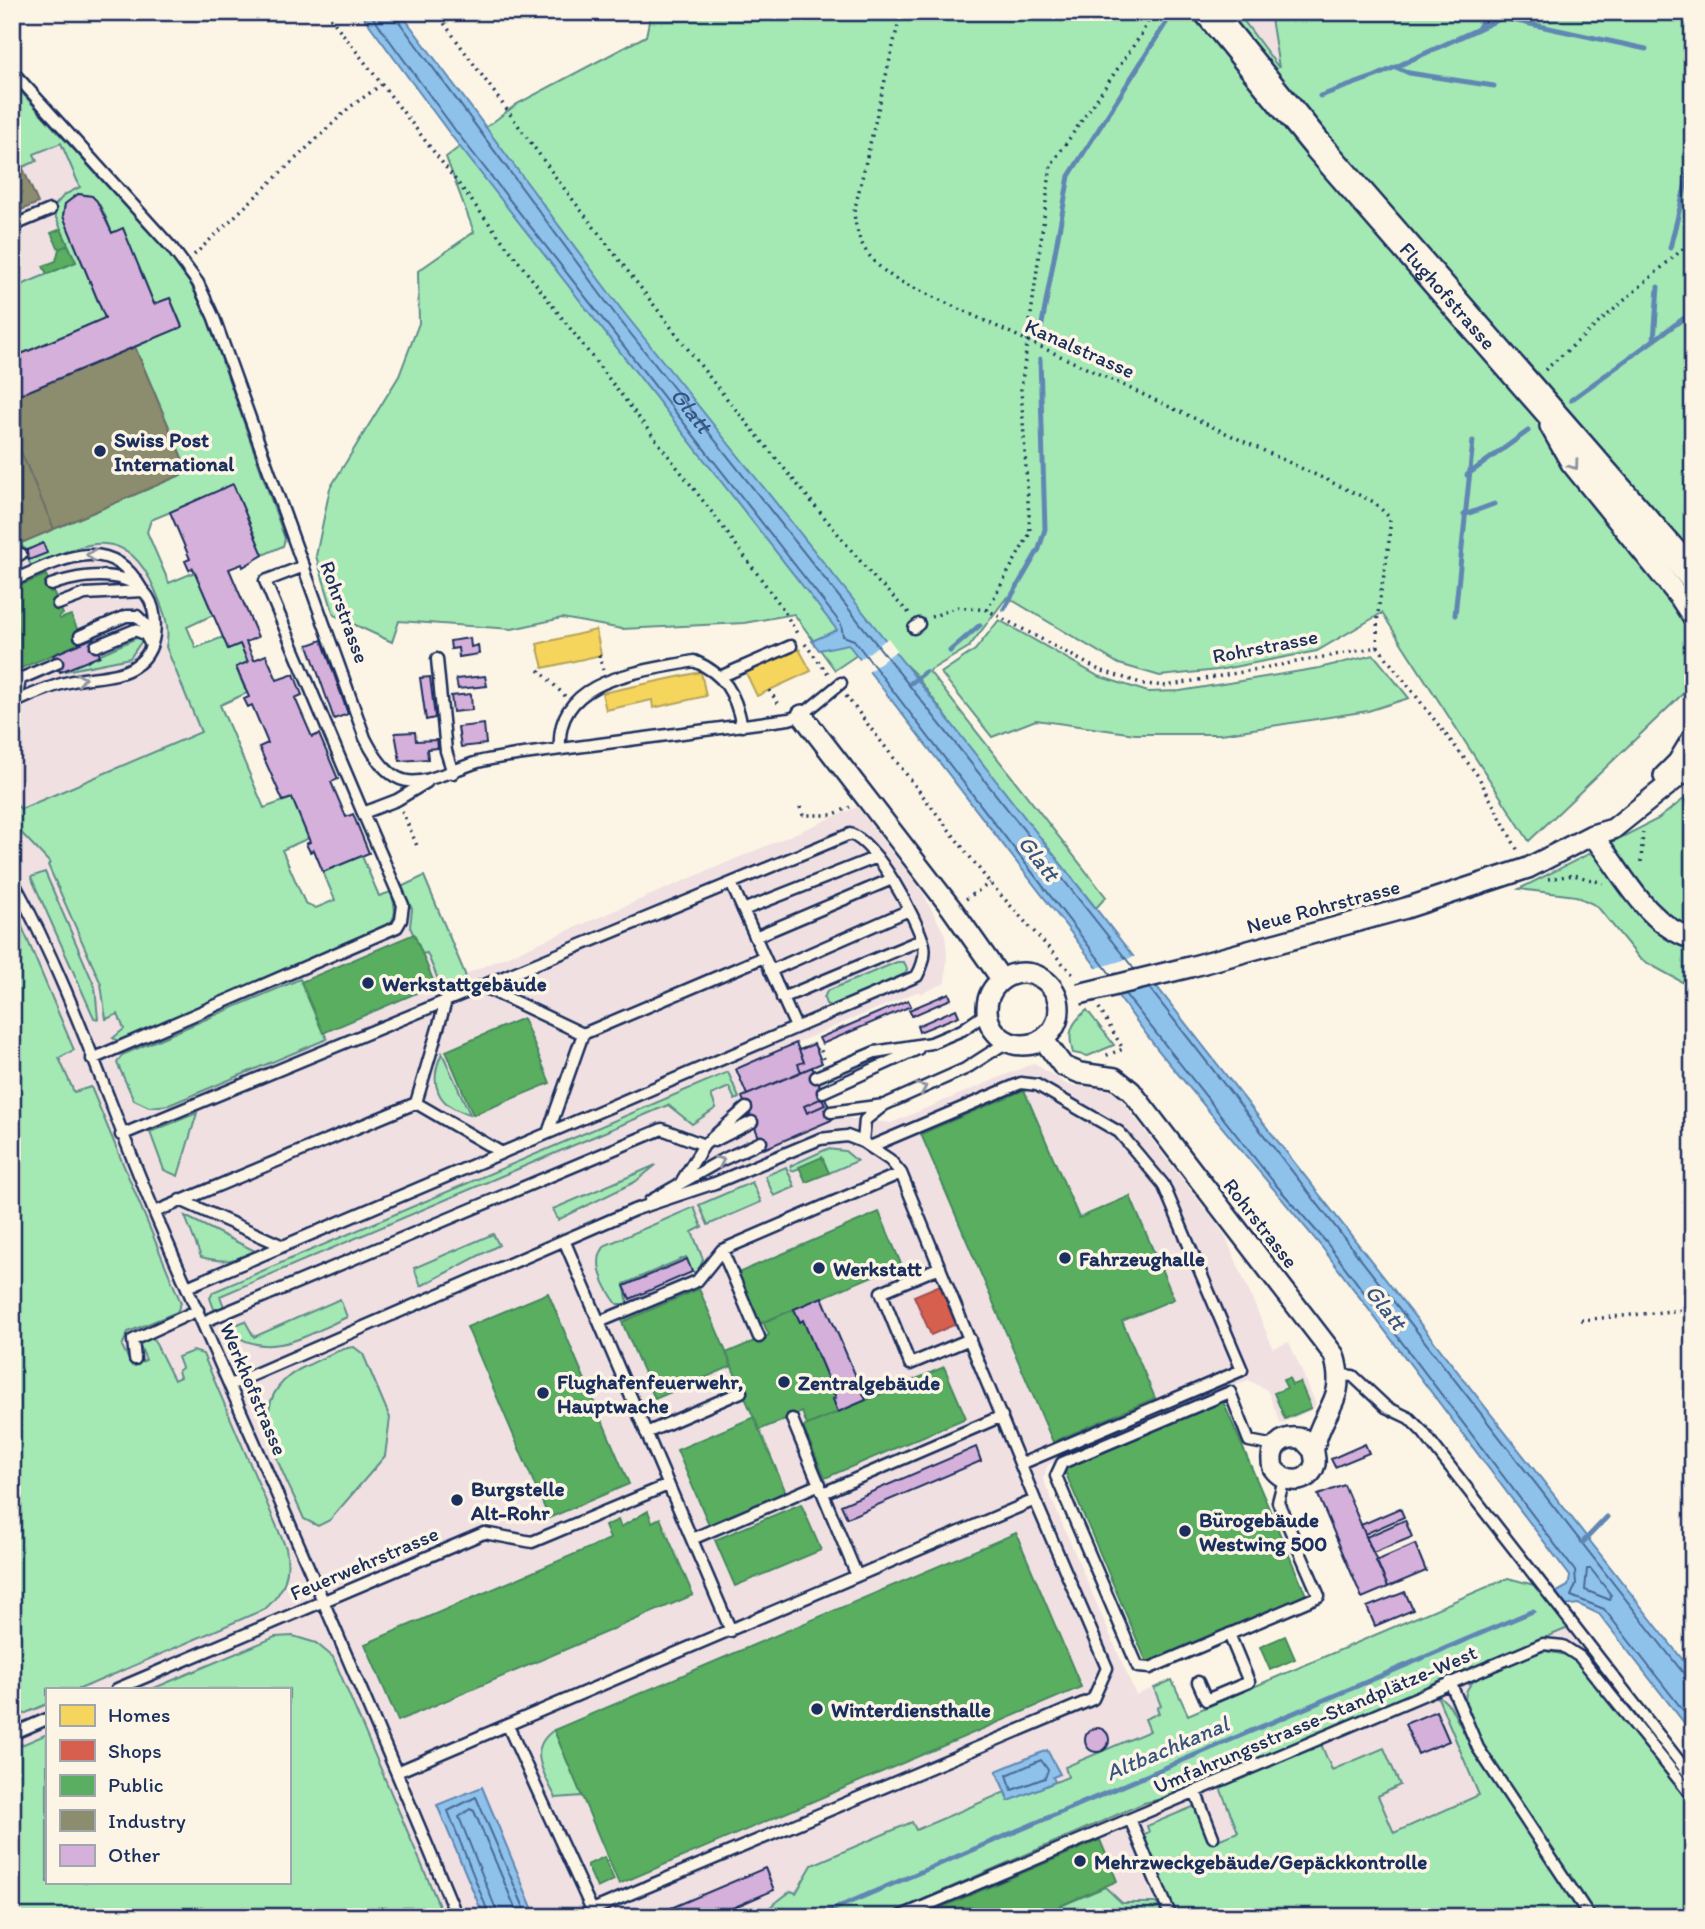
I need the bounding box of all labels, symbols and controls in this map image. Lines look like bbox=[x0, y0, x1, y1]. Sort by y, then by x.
street label: Flughofstrasse bbox=[1395, 237, 1502, 354]
street label: Kanalstrasse bbox=[1021, 313, 1139, 383]
water label: Glatt bbox=[665, 382, 720, 441]
place label: Swiss Post International bbox=[114, 427, 235, 476]
marker: Swiss Post International bbox=[92, 443, 108, 459]
one-way arrow bbox=[1566, 457, 1578, 470]
one-way arrow bbox=[85, 548, 96, 563]
street label: Rohrstrasse bbox=[315, 557, 375, 667]
street label: Rohrstrasse bbox=[1210, 624, 1320, 668]
one-way arrow bbox=[75, 673, 87, 688]
water label: Glatt bbox=[1012, 829, 1067, 889]
street label: Neue Rohrstrasse bbox=[1243, 873, 1403, 939]
place label: Werkstattgebäude bbox=[382, 971, 547, 997]
marker: Werkstattgebäude bbox=[360, 975, 376, 991]
one-way arrow bbox=[915, 1082, 927, 1096]
one-way arrow bbox=[713, 1155, 725, 1169]
street label: Rohrstrasse bbox=[1218, 1173, 1304, 1273]
place label: Fahrzeughalle bbox=[1079, 1246, 1205, 1272]
marker: Fahrzeughalle bbox=[1057, 1250, 1073, 1266]
place label: Werkstatt bbox=[833, 1256, 922, 1281]
marker: Werkstatt bbox=[811, 1260, 827, 1276]
water label: Glatt bbox=[1359, 1278, 1414, 1338]
street label: Werkhofstrasse bbox=[215, 1319, 293, 1459]
place label: Flughafenfeuerwehr, Hauptwache bbox=[557, 1369, 743, 1419]
place label: Zentralgebäude bbox=[798, 1370, 940, 1396]
marker: Zentralgebäude bbox=[776, 1374, 792, 1390]
marker: Flughafenfeuerwehr, Hauptwache bbox=[535, 1385, 551, 1401]
place label: Burgstelle Alt-Rohr bbox=[470, 1476, 565, 1525]
marker: Burgstelle Alt-Rohr bbox=[449, 1492, 465, 1508]
place label: Bürogebäude Westwing 500 bbox=[1199, 1507, 1327, 1557]
street label: Feuerwehrstrasse bbox=[286, 1520, 442, 1606]
marker: Bürogebäude Westwing 500 bbox=[1177, 1523, 1193, 1539]
street label: Umfahrungsstrasse-Standplätze-West bbox=[1150, 1639, 1481, 1799]
legend bbox=[46, 1688, 290, 1884]
place label: Winterdiensthalle bbox=[831, 1697, 991, 1722]
marker: Winterdiensthalle bbox=[809, 1701, 825, 1717]
text: Homes bbox=[108, 1702, 170, 1727]
water label: Altbachkanal bbox=[1101, 1709, 1234, 1786]
text: Shops bbox=[108, 1738, 162, 1763]
text: Public bbox=[108, 1772, 164, 1797]
text: Industry bbox=[108, 1808, 186, 1833]
text: Other bbox=[108, 1842, 161, 1867]
place label: Mehrzweckgebäude/Gepäckkontrolle bbox=[1094, 1849, 1427, 1875]
marker: Mehrzweckgebäude/Gepäckkontrolle bbox=[1072, 1853, 1088, 1869]

